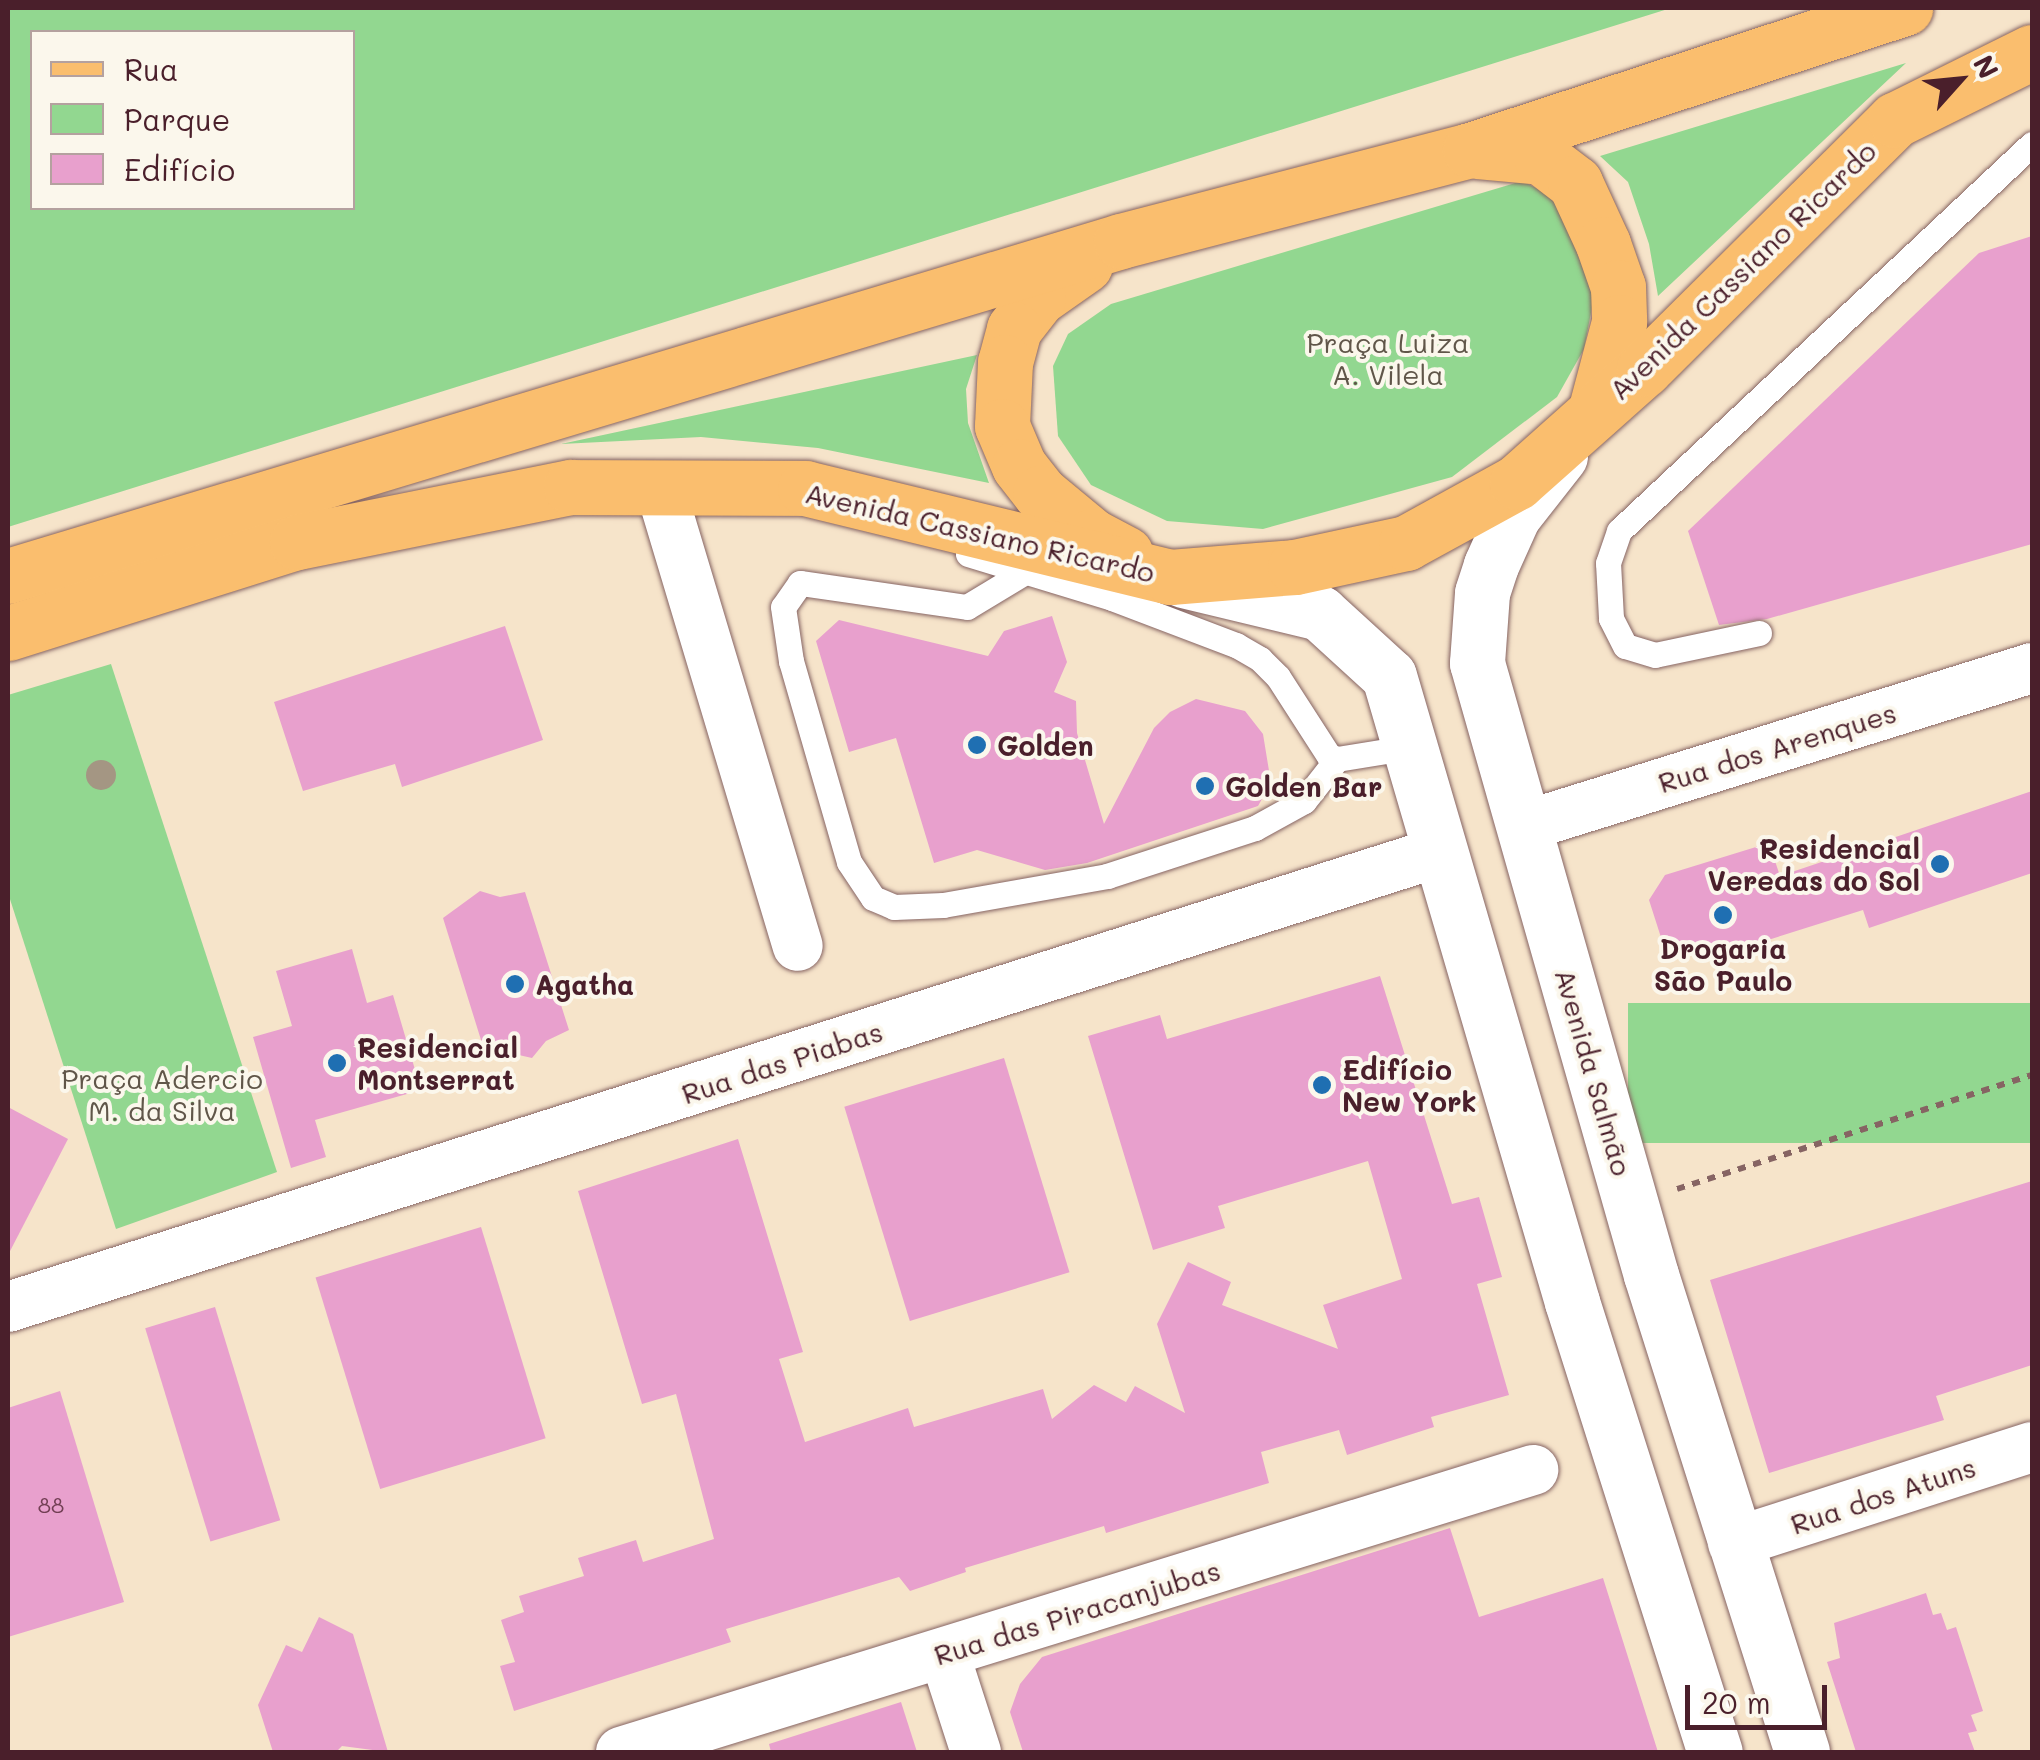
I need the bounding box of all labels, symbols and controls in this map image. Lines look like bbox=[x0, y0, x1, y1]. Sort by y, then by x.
legend bbox=[30, 30, 355, 210]
north arrow bbox=[1910, 30, 2010, 130]
text: Rua bbox=[124, 49, 178, 89]
text: N bbox=[1966, 49, 2008, 84]
text: Parque bbox=[124, 99, 230, 139]
street label: Avenida Cassiano Ricardo bbox=[1602, 134, 1882, 406]
text: Edifício bbox=[124, 149, 235, 189]
park label: Praça Luiza A. Vilela bbox=[1306, 325, 1470, 391]
street label: Avenida Cassiano Ricardo bbox=[802, 475, 1158, 589]
street label: Rua dos Arenques bbox=[1654, 695, 1900, 799]
place label: Golden bbox=[997, 728, 1094, 762]
marker: Golden bbox=[966, 734, 988, 756]
place label: Golden Bar bbox=[1225, 769, 1382, 803]
marker: Golden Bar bbox=[1194, 775, 1216, 797]
place label: Residencial Veredas do Sol bbox=[1708, 831, 1920, 897]
marker: Residencial Veredas do Sol bbox=[1929, 853, 1951, 875]
marker: Drogaria São Paulo bbox=[1712, 904, 1734, 926]
place label: Drogaria São Paulo bbox=[1654, 931, 1792, 997]
street label: Avenida Salmão bbox=[1548, 965, 1640, 1179]
place label: Agatha bbox=[535, 967, 634, 1001]
marker: Agatha bbox=[504, 973, 526, 995]
street label: Rua das Piabas bbox=[677, 1014, 887, 1110]
place label: Residencial Montserrat bbox=[357, 1030, 518, 1096]
marker: Residencial Montserrat bbox=[326, 1052, 348, 1074]
place label: Edifício New York bbox=[1342, 1052, 1477, 1118]
park label: Praça Adercio M. da Silva bbox=[61, 1061, 263, 1127]
marker: Edifício New York bbox=[1311, 1074, 1333, 1096]
street label: Rua dos Atuns bbox=[1786, 1449, 1980, 1541]
house number: 88 bbox=[38, 1492, 64, 1518]
street label: Rua das Piracanjubas bbox=[930, 1552, 1224, 1672]
scale bar bbox=[1690, 1665, 1832, 1727]
text: 20 m bbox=[1702, 1682, 1771, 1722]

